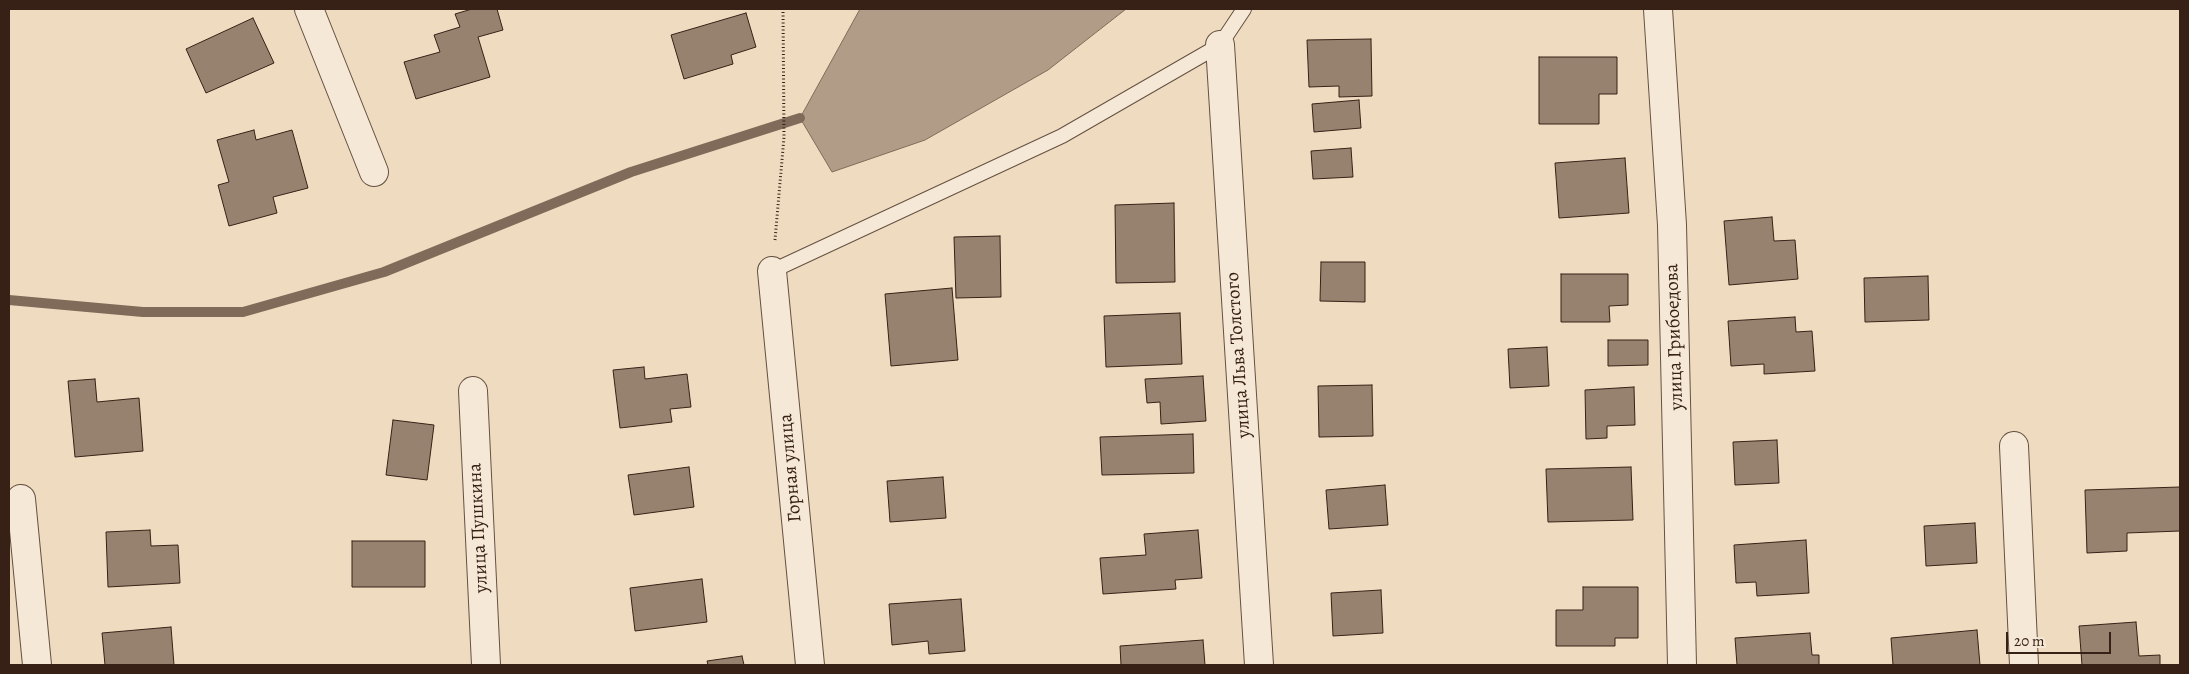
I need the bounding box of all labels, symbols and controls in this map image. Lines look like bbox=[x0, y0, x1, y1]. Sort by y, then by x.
street label: улица Грибоедова bbox=[1661, 263, 1689, 411]
street label: улица Льва Толстого bbox=[1222, 271, 1256, 439]
street label: Горная улица bbox=[775, 413, 807, 523]
street label: улица Пушкина bbox=[464, 462, 494, 594]
scale bar bbox=[2009, 622, 2114, 654]
text: 20 m bbox=[2014, 631, 2045, 651]

